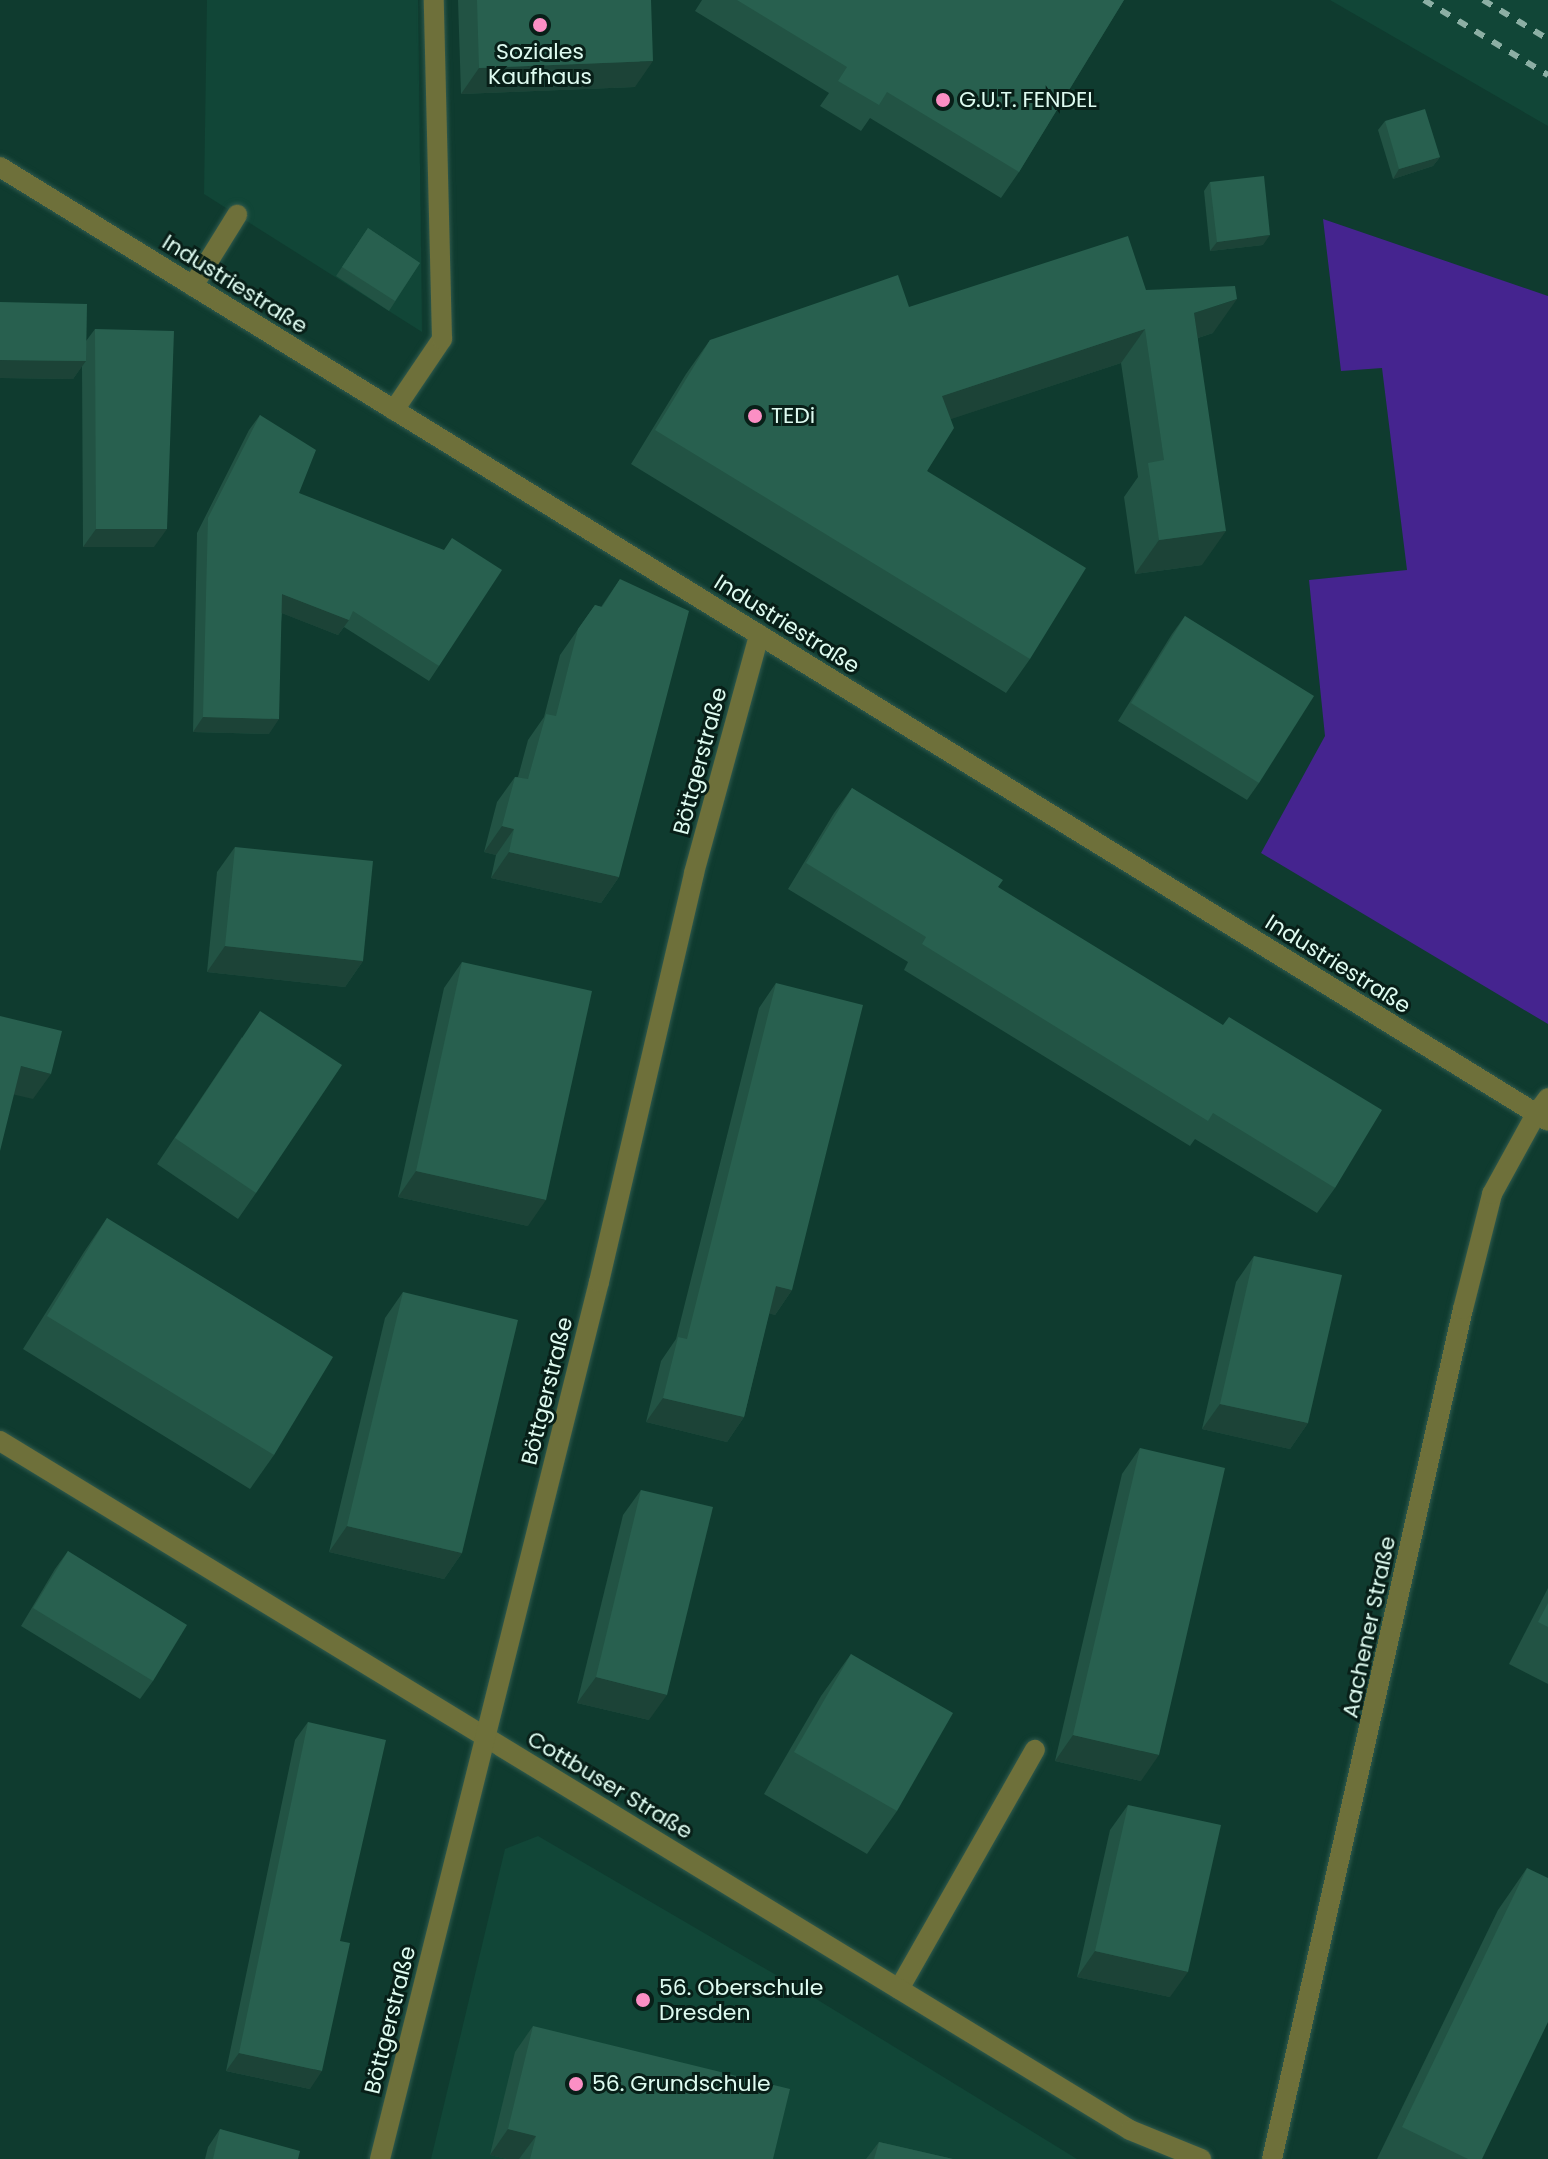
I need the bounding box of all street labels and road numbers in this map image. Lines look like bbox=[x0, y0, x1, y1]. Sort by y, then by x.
street label: Industriestraße bbox=[157, 229, 313, 339]
street label: Industriestraße bbox=[709, 569, 865, 679]
street label: Böttgerstraße bbox=[668, 684, 732, 838]
street label: Industriestraße bbox=[1260, 909, 1416, 1019]
street label: Böttgerstraße bbox=[516, 1314, 578, 1468]
street label: Aachener Straße bbox=[1337, 1534, 1401, 1720]
street label: Cottbuser Straße bbox=[523, 1725, 697, 1845]
street label: Böttgerstraße bbox=[359, 1943, 421, 2097]

